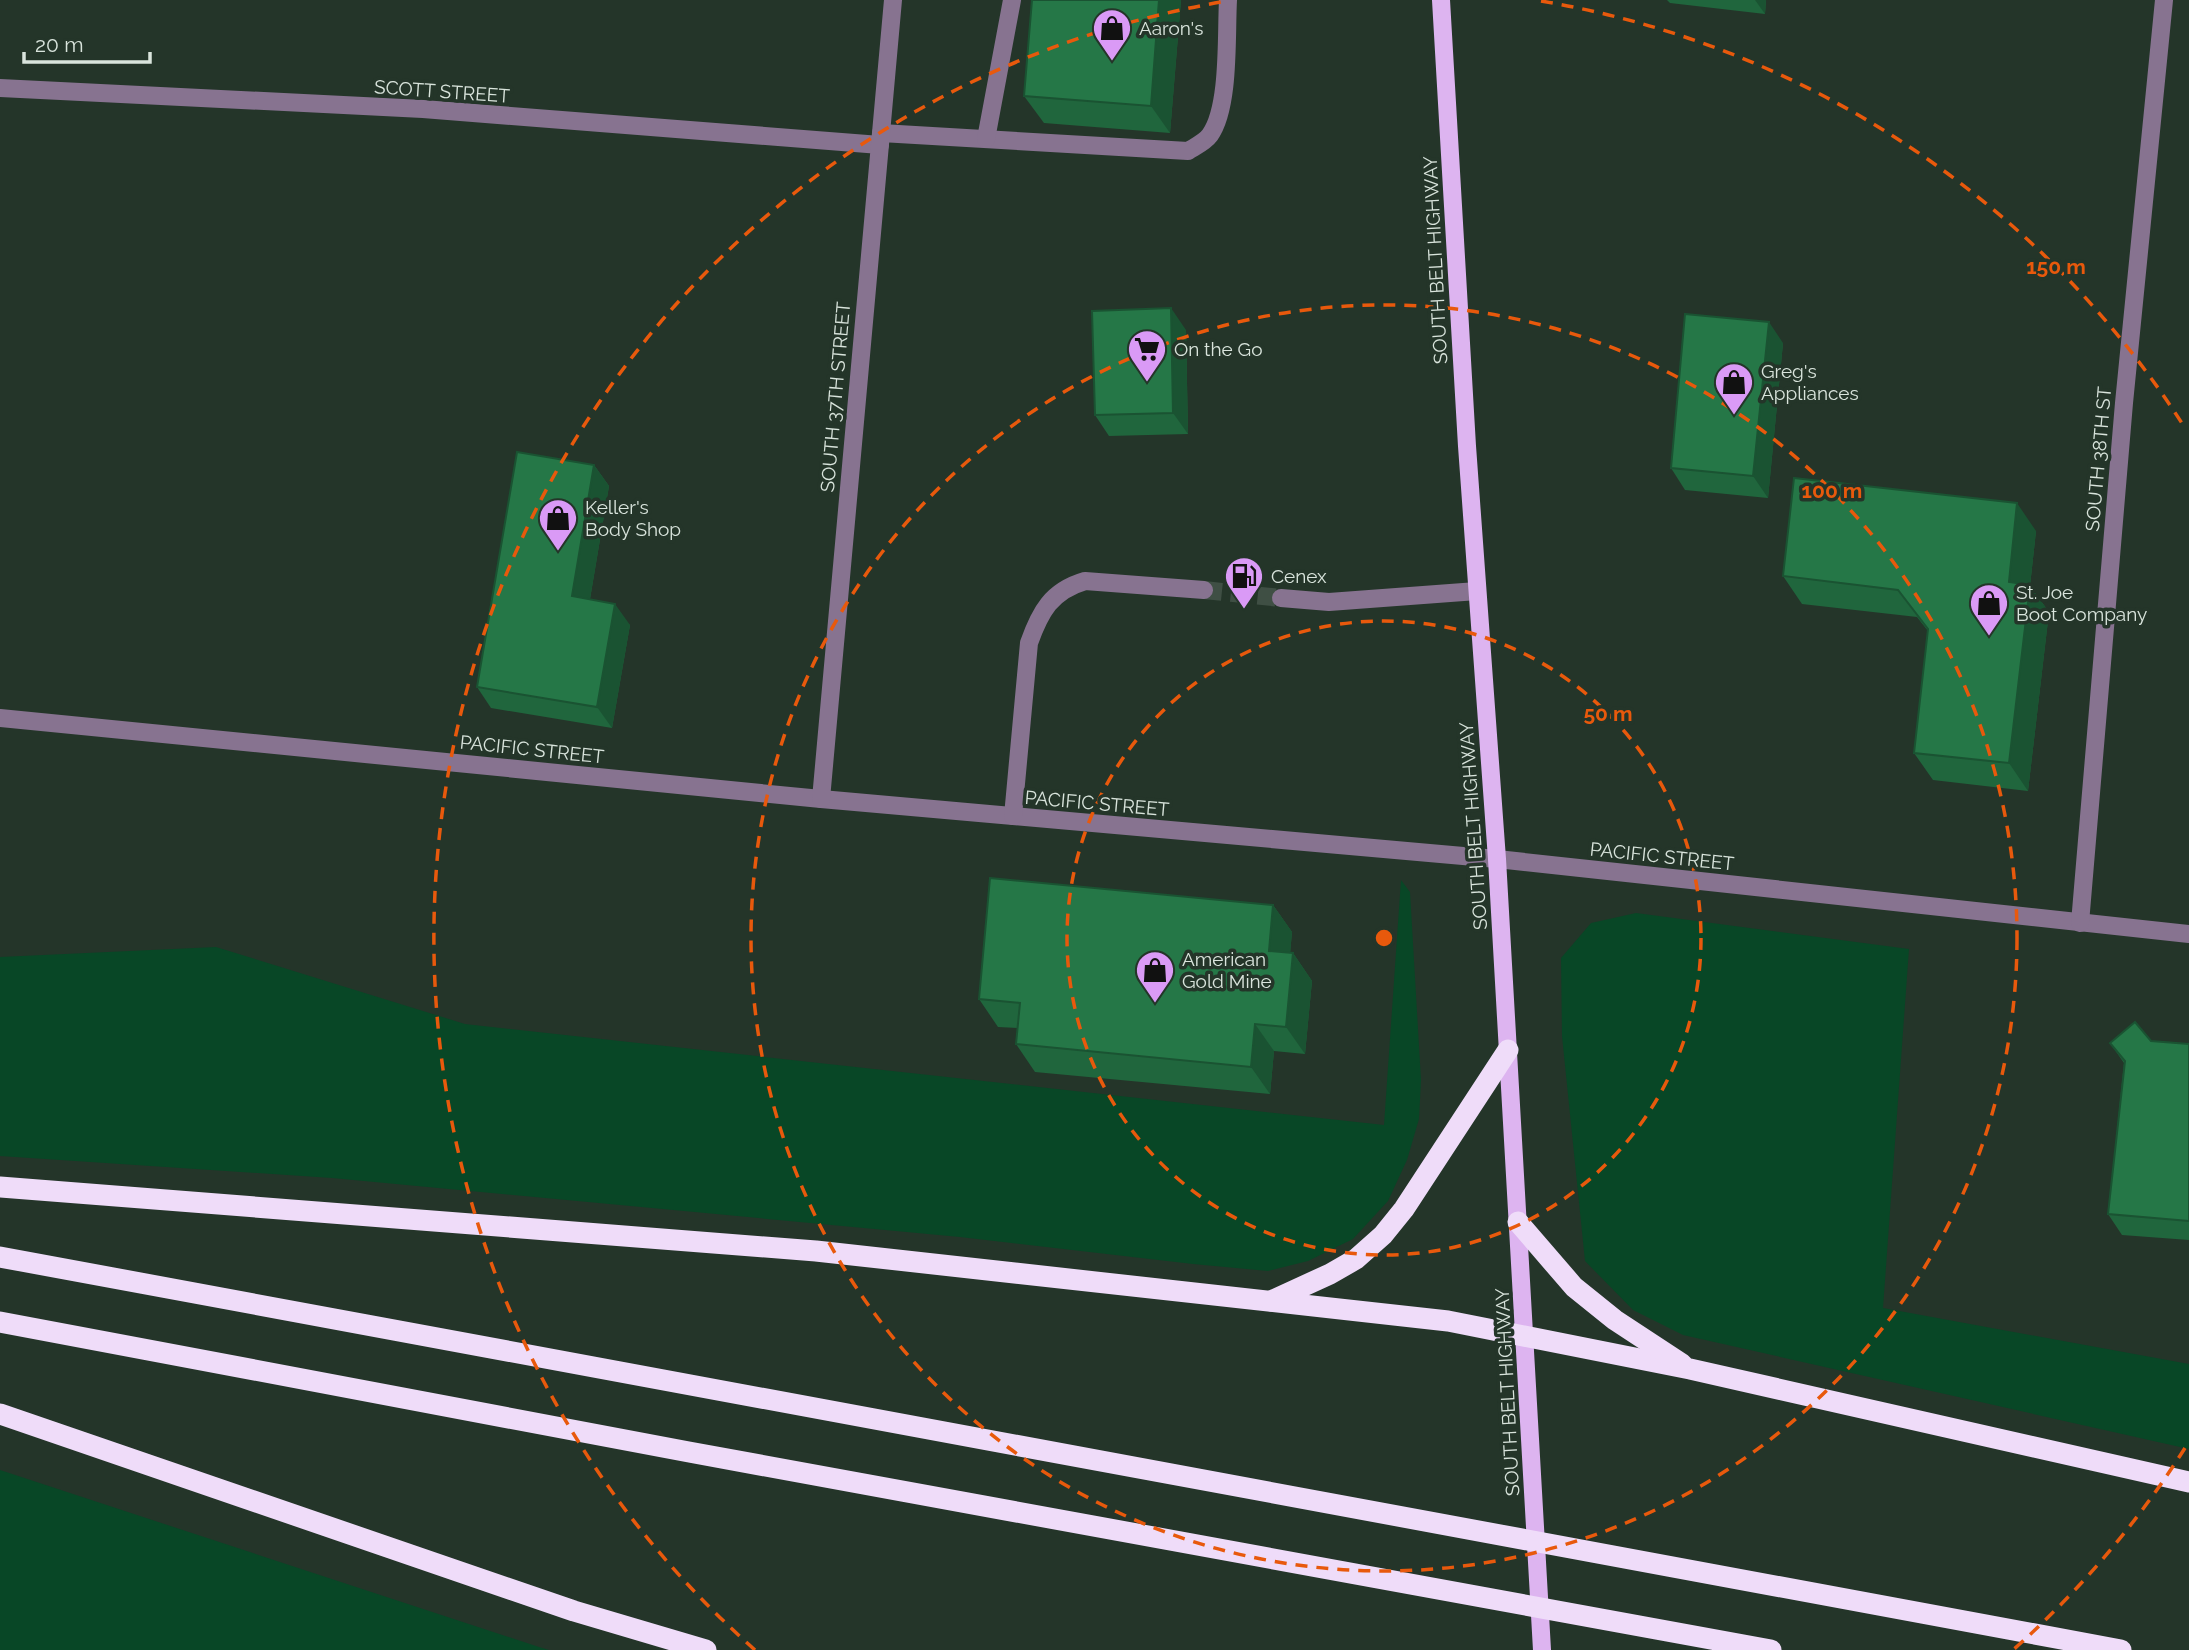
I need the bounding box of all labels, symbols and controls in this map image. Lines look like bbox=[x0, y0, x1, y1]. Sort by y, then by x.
shop icon: Aaron's bbox=[1091, 7, 1133, 62]
place label: Aaron's bbox=[1139, 17, 1203, 39]
scale bar bbox=[24, 21, 150, 65]
text: 20 m bbox=[35, 32, 83, 57]
street label: SCOTT STREET bbox=[373, 75, 511, 107]
street label: SOUTH BELT HIGHWAY bbox=[1419, 155, 1451, 365]
text: 150 m bbox=[2026, 254, 2086, 279]
street label: SOUTH 37TH STREET bbox=[816, 300, 854, 493]
supermarket icon: On the Go bbox=[1126, 328, 1168, 383]
place label: On the Go bbox=[1174, 338, 1262, 360]
place label: Greg's Appliances bbox=[1761, 360, 1859, 404]
shop icon: Greg's Appliances bbox=[1713, 361, 1755, 416]
street label: SOUTH 38TH ST bbox=[2081, 385, 2115, 532]
text: 100 m bbox=[1802, 478, 1862, 503]
place label: Keller's Body Shop bbox=[585, 496, 681, 540]
shop icon: Keller's Body Shop bbox=[537, 497, 579, 552]
fuel station icon: Cenex bbox=[1223, 555, 1265, 610]
place label: Cenex bbox=[1271, 565, 1327, 587]
place label: St. Joe Boot Company bbox=[2016, 581, 2147, 625]
shop icon: St. Joe Boot Company bbox=[1968, 582, 2010, 637]
text: 50 m bbox=[1583, 701, 1633, 726]
street label: SOUTH BELT HIGHWAY bbox=[1455, 721, 1491, 931]
street label: PACIFIC STREET bbox=[459, 730, 606, 768]
street label: PACIFIC STREET bbox=[1024, 786, 1171, 820]
street label: PACIFIC STREET bbox=[1589, 837, 1736, 875]
centre of rings bbox=[1372, 926, 1396, 950]
place label: American Gold Mine bbox=[1182, 948, 1272, 992]
shop icon: American Gold Mine bbox=[1134, 949, 1176, 1004]
street label: SOUTH BELT HIGHWAY bbox=[1491, 1287, 1523, 1497]

